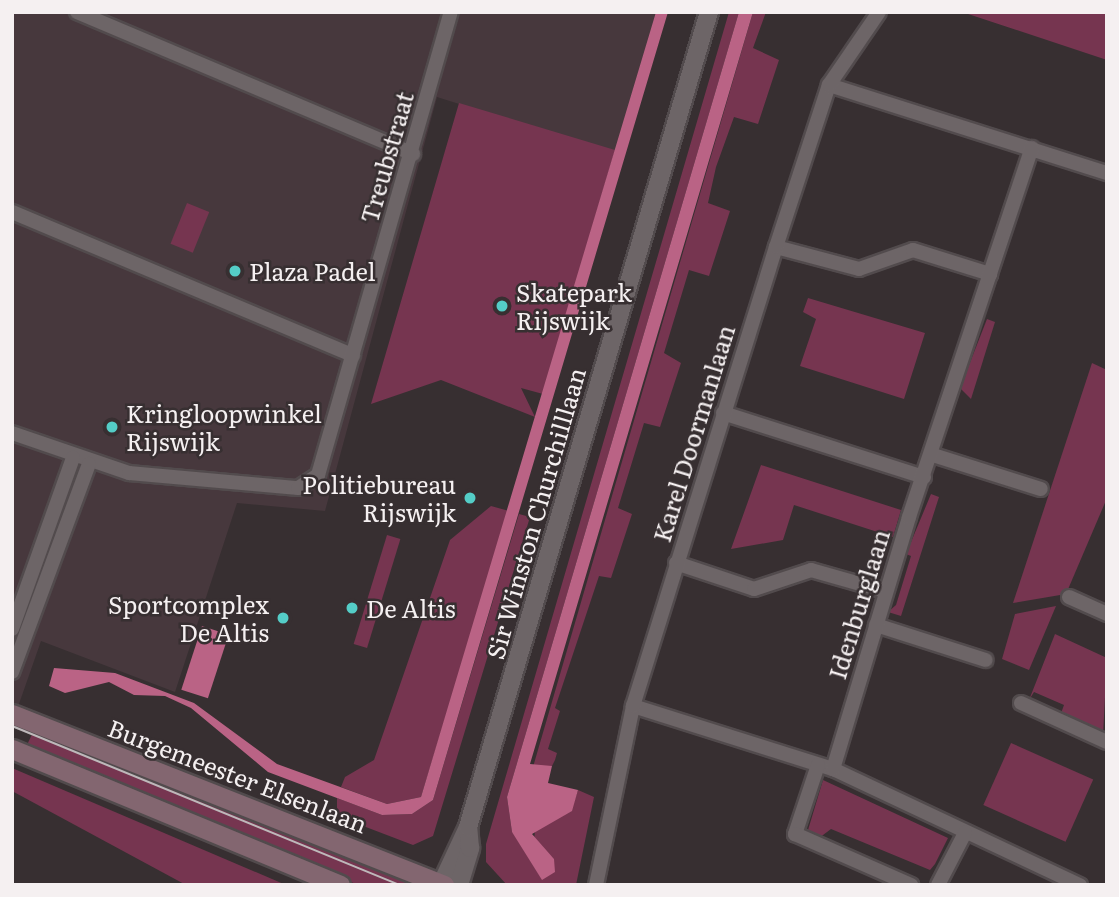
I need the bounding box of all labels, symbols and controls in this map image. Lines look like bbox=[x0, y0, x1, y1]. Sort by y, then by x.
street label: Treubstraat bbox=[353, 88, 419, 226]
place label: Plaza Padel bbox=[249, 257, 376, 285]
marker: Plaza Padel bbox=[227, 263, 243, 279]
place label: Skatepark Rijswijk bbox=[516, 278, 632, 334]
marker: Skatepark Rijswijk bbox=[494, 298, 510, 314]
street label: Karel Doormanlaan bbox=[646, 321, 740, 545]
street label: Sir Winston Churchilllaan bbox=[480, 364, 590, 662]
place label: Kringloopwinkel Rijswijk bbox=[126, 399, 322, 455]
marker: Kringloopwinkel Rijswijk bbox=[104, 419, 120, 435]
place label: Politiebureau Rijswijk bbox=[302, 470, 456, 526]
marker: Politiebureau Rijswijk bbox=[462, 490, 478, 506]
street label: Idenburglaan bbox=[822, 526, 894, 682]
place label: Sportcomplex De Altis bbox=[108, 590, 269, 646]
place label: De Altis bbox=[366, 594, 456, 622]
marker: De Altis bbox=[344, 600, 360, 616]
marker: Sportcomplex De Altis bbox=[275, 610, 291, 626]
street label: Burgemeester Elsenlaan bbox=[104, 712, 372, 838]

